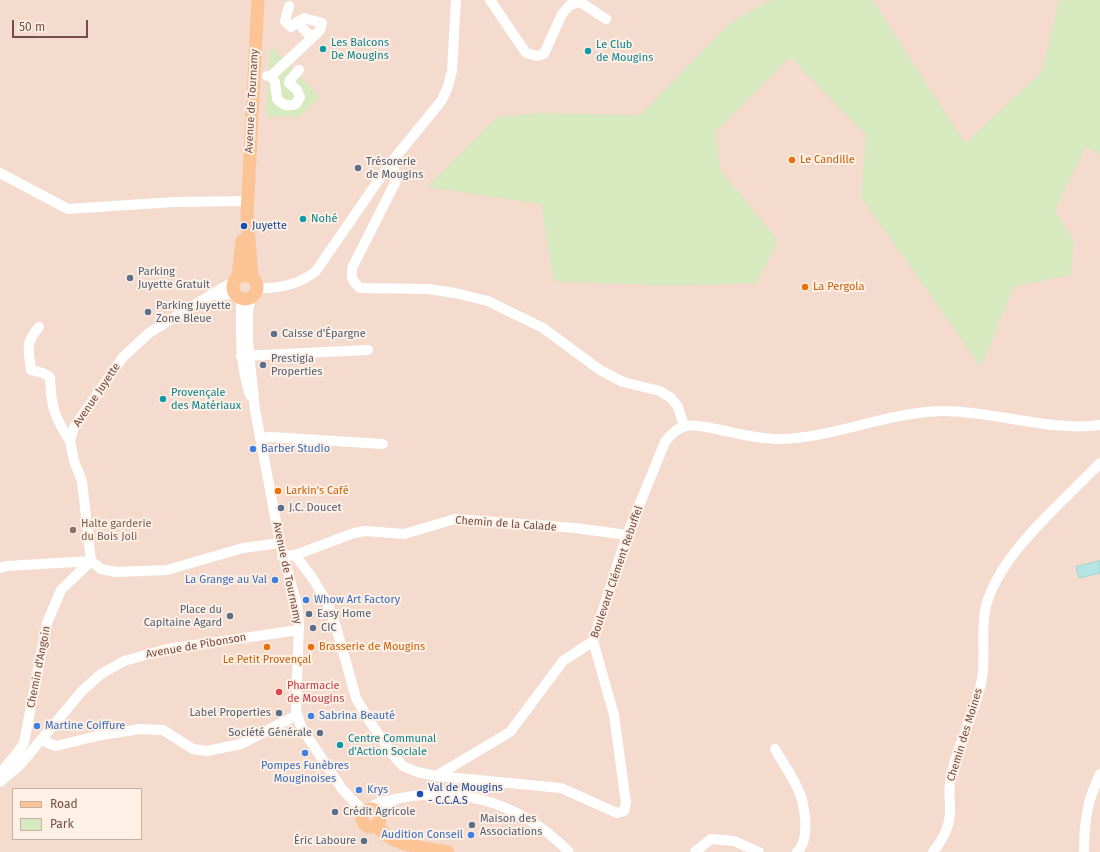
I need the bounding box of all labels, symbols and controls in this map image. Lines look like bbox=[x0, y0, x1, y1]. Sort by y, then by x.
scale bar bbox=[14, 12, 90, 38]
text: 50 m bbox=[19, 20, 45, 34]
place label: Les Balcons De Mougins bbox=[331, 36, 389, 62]
place label: Le Club de Mougins bbox=[596, 38, 653, 64]
marker: Les Balcons De Mougins bbox=[318, 44, 328, 54]
marker: Le Club de Mougins bbox=[583, 46, 593, 56]
street label: Avenue de Tournamy bbox=[243, 49, 261, 153]
place label: Le Candille bbox=[800, 153, 855, 167]
place label: Trésorerie de Mougins bbox=[366, 155, 423, 181]
marker: Le Candille bbox=[787, 155, 797, 165]
marker: Trésorerie de Mougins bbox=[353, 163, 363, 173]
place label: Nohé bbox=[311, 212, 337, 226]
marker: Nohé bbox=[298, 214, 308, 224]
place label: Juyette bbox=[252, 219, 287, 233]
marker: Juyette bbox=[239, 221, 249, 231]
place label: Parking Juyette Gratuit bbox=[138, 265, 210, 291]
marker: Parking Juyette Gratuit bbox=[125, 273, 135, 283]
place label: La Pergola bbox=[813, 280, 865, 294]
marker: La Pergola bbox=[800, 282, 810, 292]
place label: Parking Juyette Zone Bleue bbox=[156, 299, 231, 325]
marker: Parking Juyette Zone Bleue bbox=[143, 307, 153, 317]
place label: Caisse d'Épargne bbox=[282, 327, 366, 341]
marker: Caisse d'Épargne bbox=[269, 329, 279, 339]
place label: Prestigia Properties bbox=[271, 352, 322, 378]
marker: Prestigia Properties bbox=[258, 360, 268, 370]
street label: Avenue Juyette bbox=[71, 361, 123, 429]
place label: Provençale des Matériaux bbox=[171, 386, 241, 412]
marker: Provençale des Matériaux bbox=[158, 394, 168, 404]
place label: Barber Studio bbox=[261, 442, 330, 456]
marker: Barber Studio bbox=[248, 444, 258, 454]
place label: Larkin's Café bbox=[286, 484, 349, 498]
marker: Larkin's Café bbox=[273, 486, 283, 496]
place label: J.C. Doucet bbox=[289, 501, 341, 515]
marker: J.C. Doucet bbox=[276, 503, 286, 513]
street label: Boulevard Clément Rebuffel bbox=[588, 504, 646, 640]
street label: Chemin de la Calade bbox=[455, 514, 557, 534]
place label: Halte garderie du Bois Joli bbox=[81, 517, 152, 543]
street label: Avenue de Tournamy bbox=[270, 521, 304, 625]
marker: Halte garderie du Bois Joli bbox=[68, 525, 78, 535]
place label: La Grange au Val bbox=[185, 573, 267, 587]
marker: La Grange au Val bbox=[270, 575, 280, 585]
place label: Whow Art Factory bbox=[314, 593, 400, 607]
marker: Whow Art Factory bbox=[301, 595, 311, 605]
place label: Place du Capitaine Agard bbox=[144, 603, 222, 629]
place label: Easy Home bbox=[317, 607, 371, 621]
marker: Easy Home bbox=[304, 609, 314, 619]
marker: Place du Capitaine Agard bbox=[225, 611, 235, 621]
place label: CIC bbox=[321, 621, 337, 635]
marker: CIC bbox=[308, 623, 318, 633]
street label: Chemin d'Angoin bbox=[25, 625, 53, 709]
street label: Avenue de Pibonson bbox=[145, 631, 247, 661]
place label: Brasserie de Mougins bbox=[319, 640, 425, 654]
marker: Le Petit Provençal bbox=[262, 642, 272, 652]
marker: Brasserie de Mougins bbox=[306, 642, 316, 652]
place label: Le Petit Provençal bbox=[223, 653, 311, 667]
place label: Pharmacie de Mougins bbox=[287, 679, 344, 705]
marker: Pharmacie de Mougins bbox=[274, 687, 284, 697]
street label: Chemin des Moines bbox=[945, 687, 985, 783]
place label: Label Properties bbox=[189, 706, 271, 720]
marker: Label Properties bbox=[274, 708, 284, 718]
place label: Sabrina Beauté bbox=[319, 709, 395, 723]
marker: Sabrina Beauté bbox=[306, 711, 316, 721]
place label: Martine Coiffure bbox=[45, 719, 125, 733]
marker: Martine Coiffure bbox=[32, 721, 42, 731]
place label: Société Générale bbox=[228, 726, 312, 740]
marker: Société Générale bbox=[315, 728, 325, 738]
place label: Centre Communal d'Action Sociale bbox=[348, 732, 436, 758]
marker: Centre Communal d'Action Sociale bbox=[335, 740, 345, 750]
marker: Pompes Funèbres Mouginoises bbox=[300, 748, 310, 758]
place label: Pompes Funèbres Mouginoises bbox=[261, 759, 349, 785]
place label: Val de Mougins - C.C.A.S bbox=[428, 781, 503, 807]
place label: Krys bbox=[367, 783, 388, 797]
marker: Krys bbox=[354, 785, 364, 795]
legend bbox=[12, 788, 142, 840]
marker: Val de Mougins - C.C.A.S bbox=[415, 789, 425, 799]
text: Road bbox=[50, 797, 78, 811]
place label: Crédit Agricole bbox=[343, 805, 415, 819]
marker: Crédit Agricole bbox=[330, 807, 340, 817]
place label: Maison des Associations bbox=[480, 812, 542, 838]
text: Park bbox=[50, 817, 74, 831]
marker: Maison des Associations bbox=[467, 820, 477, 830]
place label: Audition Conseil bbox=[381, 828, 463, 842]
marker: Audition Conseil bbox=[466, 830, 476, 840]
place label: Éric Laboure bbox=[294, 834, 356, 848]
marker: Éric Laboure bbox=[359, 836, 369, 846]

